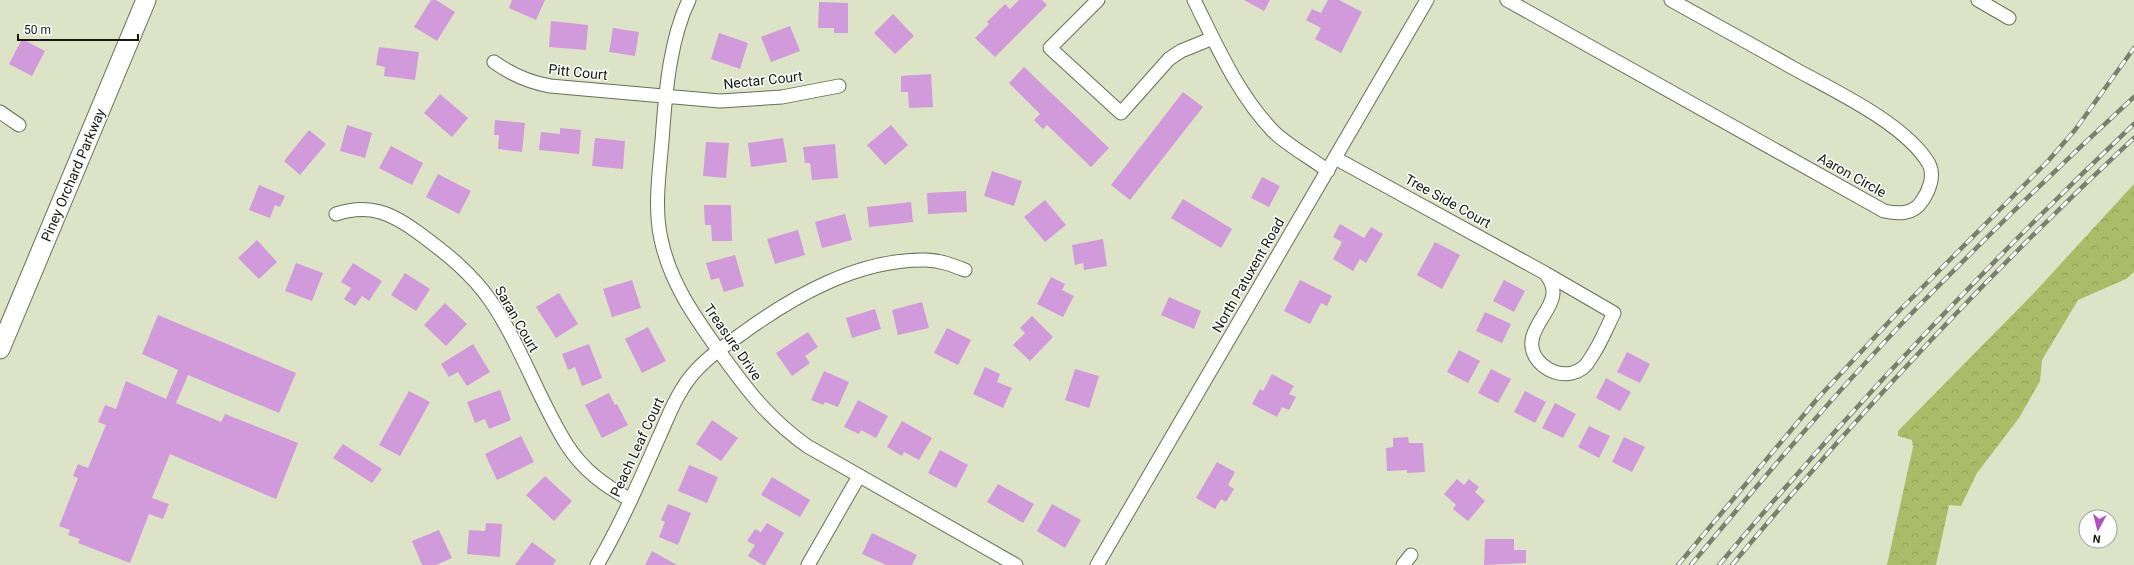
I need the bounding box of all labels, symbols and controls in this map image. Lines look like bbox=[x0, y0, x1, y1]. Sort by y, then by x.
scale bar bbox=[18, 16, 138, 42]
text: 50 m bbox=[24, 23, 51, 37]
street label: Pitt Court bbox=[548, 61, 609, 83]
street label: Nectar Court bbox=[723, 68, 804, 92]
street label: Piney Orchard Parkway bbox=[38, 106, 108, 244]
street label: Aaron Circle bbox=[1815, 150, 1889, 200]
street label: Tree Side Court bbox=[1402, 171, 1494, 231]
street label: North Patuxent Road bbox=[1209, 215, 1287, 335]
street label: Saran Court bbox=[492, 283, 543, 355]
street label: Treasure Drive bbox=[701, 301, 765, 383]
street label: Peach Leaf Court bbox=[607, 394, 667, 499]
north arrow bbox=[2078, 509, 2118, 549]
text: N bbox=[2092, 531, 2101, 545]

